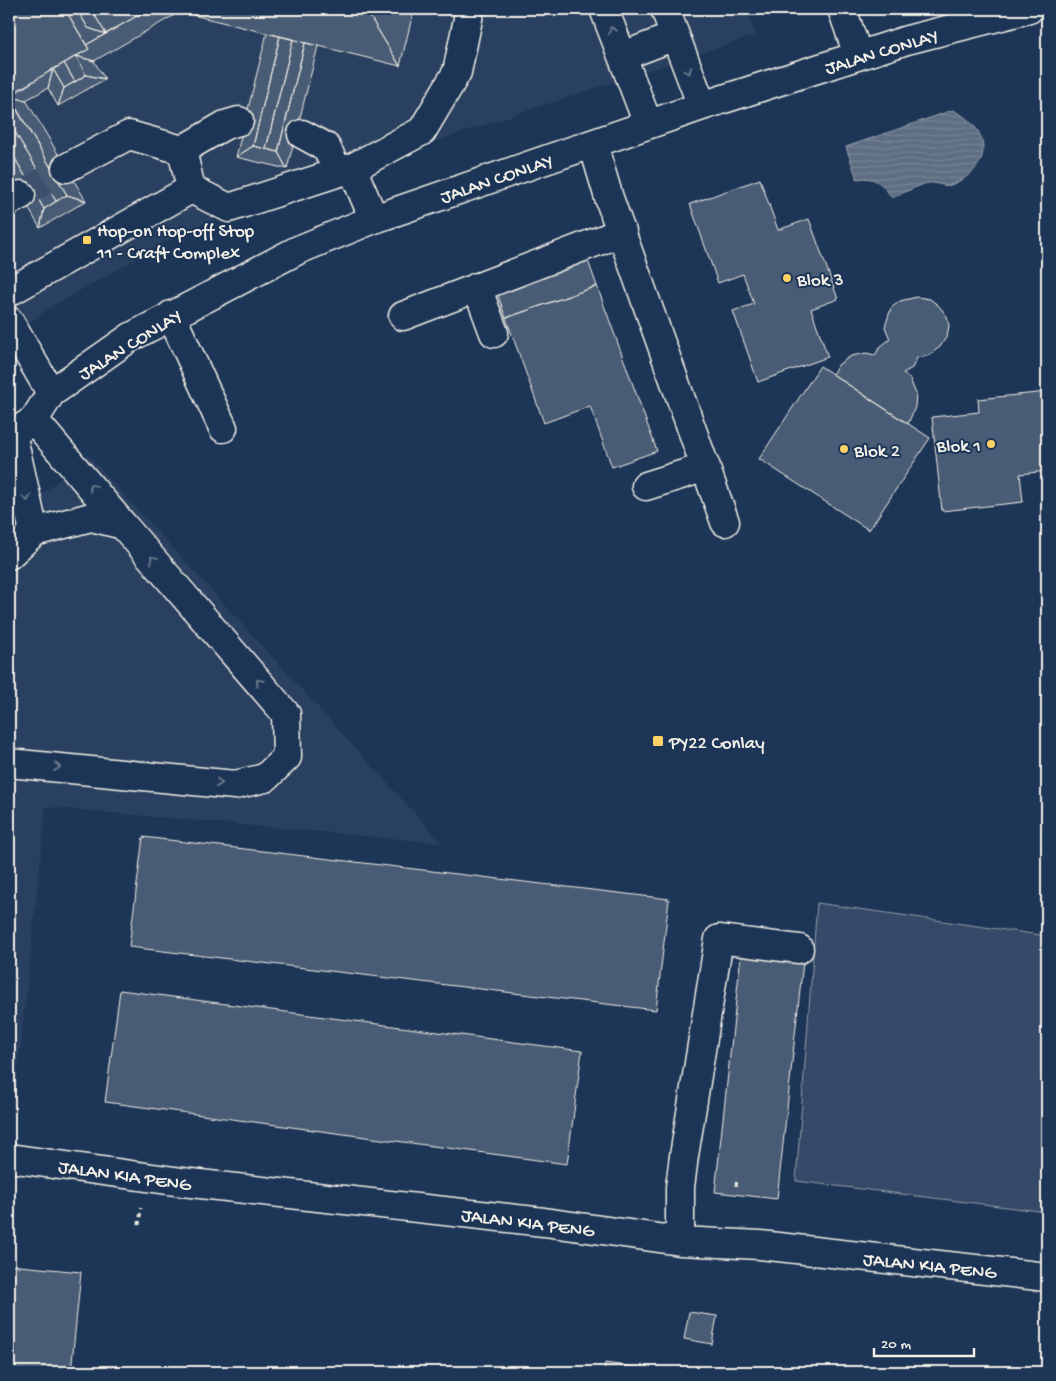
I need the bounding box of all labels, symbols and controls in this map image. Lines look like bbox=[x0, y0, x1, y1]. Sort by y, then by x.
street label: JALAN CONLAY bbox=[822, 25, 942, 82]
one-way arrow bbox=[608, 26, 618, 35]
one-way arrow bbox=[682, 66, 692, 75]
street label: JALAN CONLAY bbox=[438, 150, 557, 210]
place label: Hop-on Hop-off Stop 11 - Craft Complex bbox=[96, 221, 255, 266]
marker: Hop-on Hop-off Stop 11 - Craft Complex bbox=[81, 234, 93, 246]
place label: Blok 3 bbox=[796, 270, 844, 293]
marker: Blok 3 bbox=[781, 272, 793, 284]
street label: JALAN CONLAY bbox=[75, 305, 187, 387]
place label: Blok 1 bbox=[936, 436, 981, 459]
marker: Blok 1 bbox=[985, 438, 997, 450]
place label: Blok 2 bbox=[853, 441, 900, 464]
marker: Blok 2 bbox=[838, 443, 850, 455]
one-way arrow bbox=[89, 484, 98, 493]
one-way arrow bbox=[21, 493, 31, 502]
one-way arrow bbox=[150, 556, 158, 565]
one-way arrow bbox=[256, 679, 265, 688]
place label: PY22 Conlay bbox=[668, 733, 765, 756]
marker: PY22 Conlay bbox=[651, 734, 665, 748]
one-way arrow bbox=[54, 761, 62, 772]
one-way arrow bbox=[215, 777, 223, 788]
street label: JALAN KIA PENG bbox=[57, 1157, 193, 1198]
street label: JALAN KIA PENG bbox=[460, 1205, 596, 1244]
street label: JALAN KIA PENG bbox=[862, 1249, 998, 1286]
scale bar bbox=[874, 1326, 974, 1358]
text: 20 m bbox=[881, 1336, 911, 1354]

